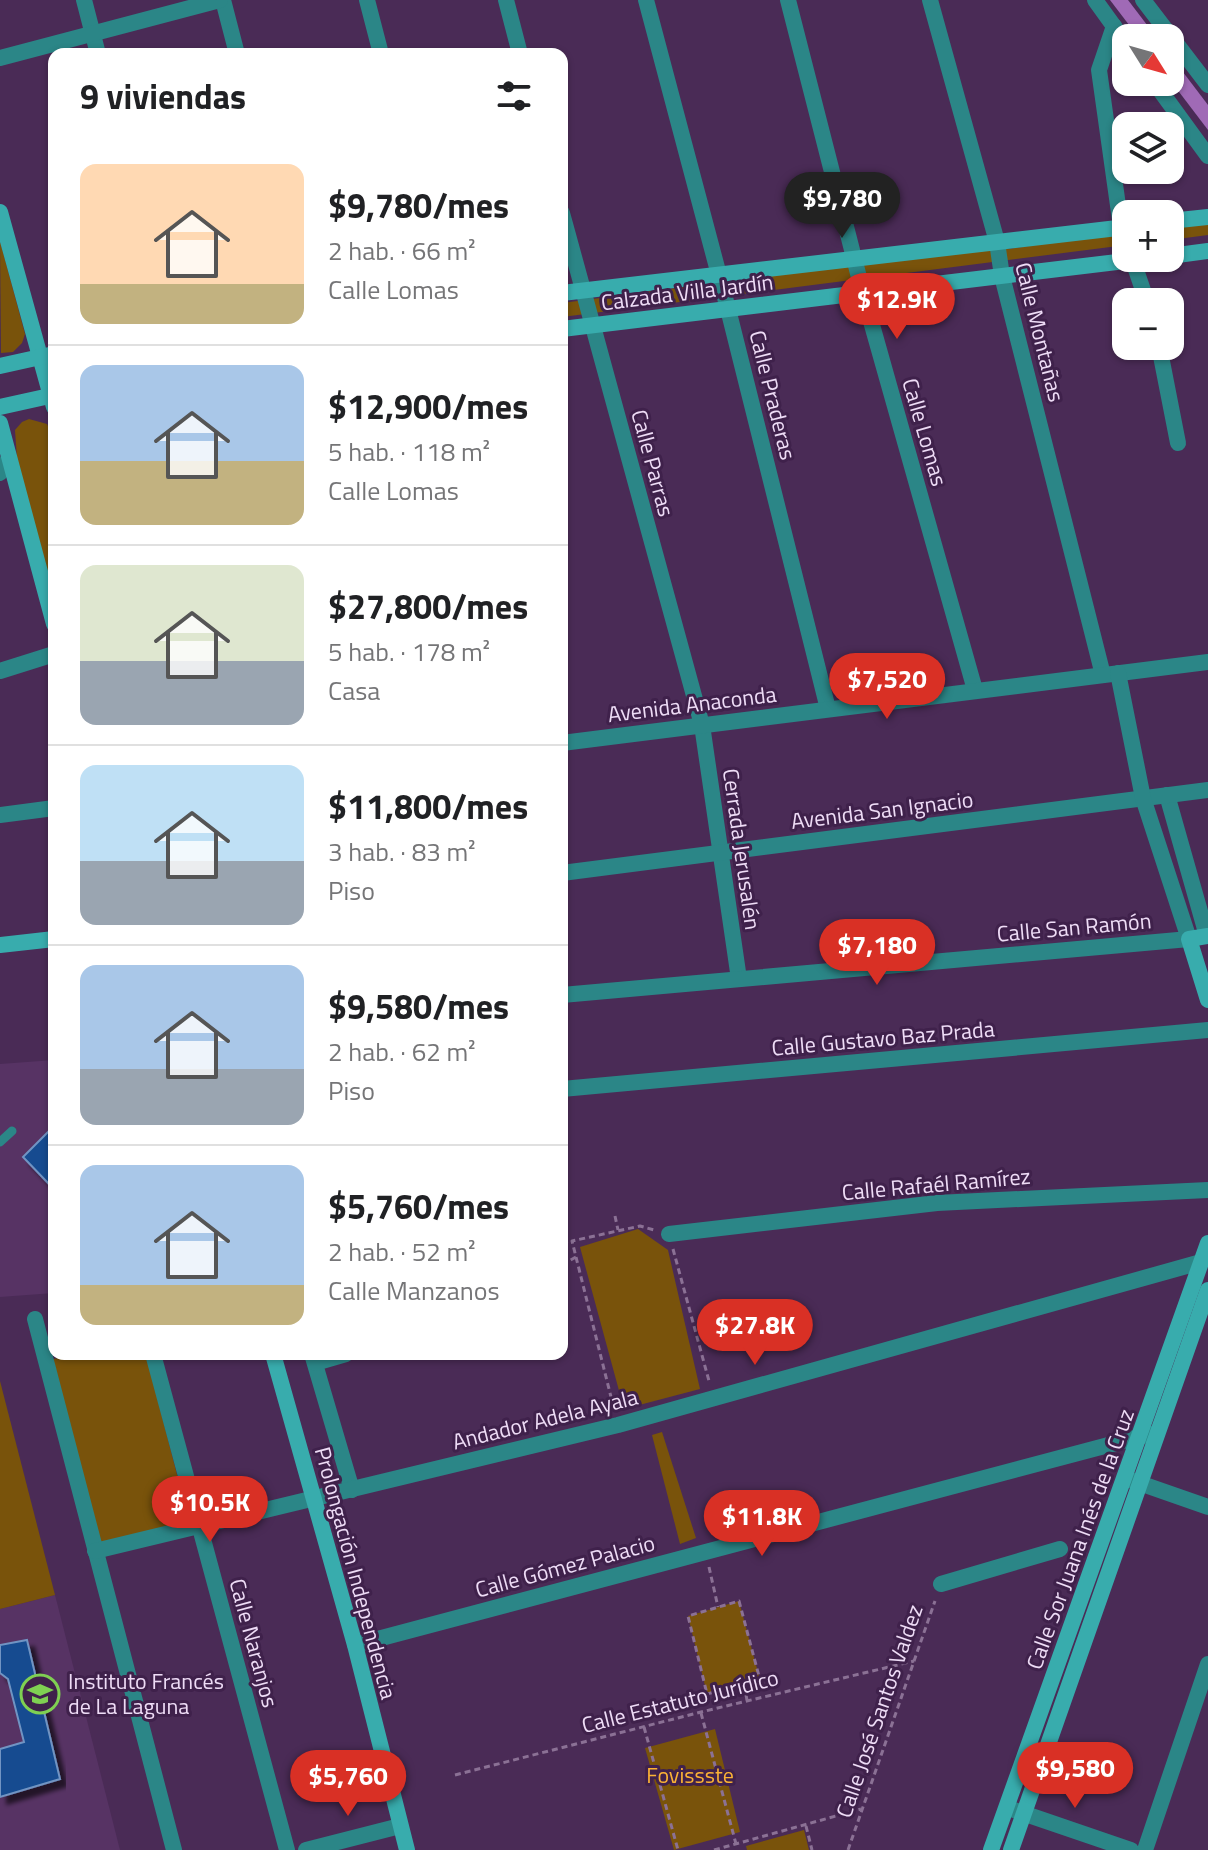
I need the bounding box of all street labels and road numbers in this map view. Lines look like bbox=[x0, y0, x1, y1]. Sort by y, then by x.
street label: Calle Montañas bbox=[1006, 259, 1074, 405]
street label: Calzada Villa Jardín bbox=[599, 265, 775, 319]
street label: Calle Praderas bbox=[740, 327, 806, 463]
street label: Calle Lomas bbox=[893, 374, 957, 490]
street label: Calle Parras bbox=[622, 406, 684, 520]
street label: Avenida Anaconda bbox=[606, 677, 778, 731]
street label: Cerrada Jerusalén bbox=[714, 766, 770, 932]
street label: Avenida San Ignacio bbox=[789, 782, 975, 838]
street label: Calle San Ramón bbox=[995, 903, 1153, 951]
street label: Calle Gustavo Baz Prada bbox=[770, 1011, 996, 1065]
street label: Calle Rafaél Ramírez bbox=[840, 1159, 1032, 1209]
street label: Andador Adela Ayala bbox=[449, 1379, 641, 1459]
street label: Calle Sor Juana Inés de la Cruz bbox=[1017, 1404, 1143, 1674]
street label: Prolongación Independencia bbox=[306, 1443, 406, 1703]
street label: Calle Gómez Palacio bbox=[471, 1526, 659, 1606]
street label: Calle Naranjos bbox=[220, 1575, 288, 1711]
street label: Calle José Santos Valdez bbox=[827, 1600, 931, 1822]
street label: Calle Estatuto Jurídico bbox=[578, 1660, 782, 1742]

